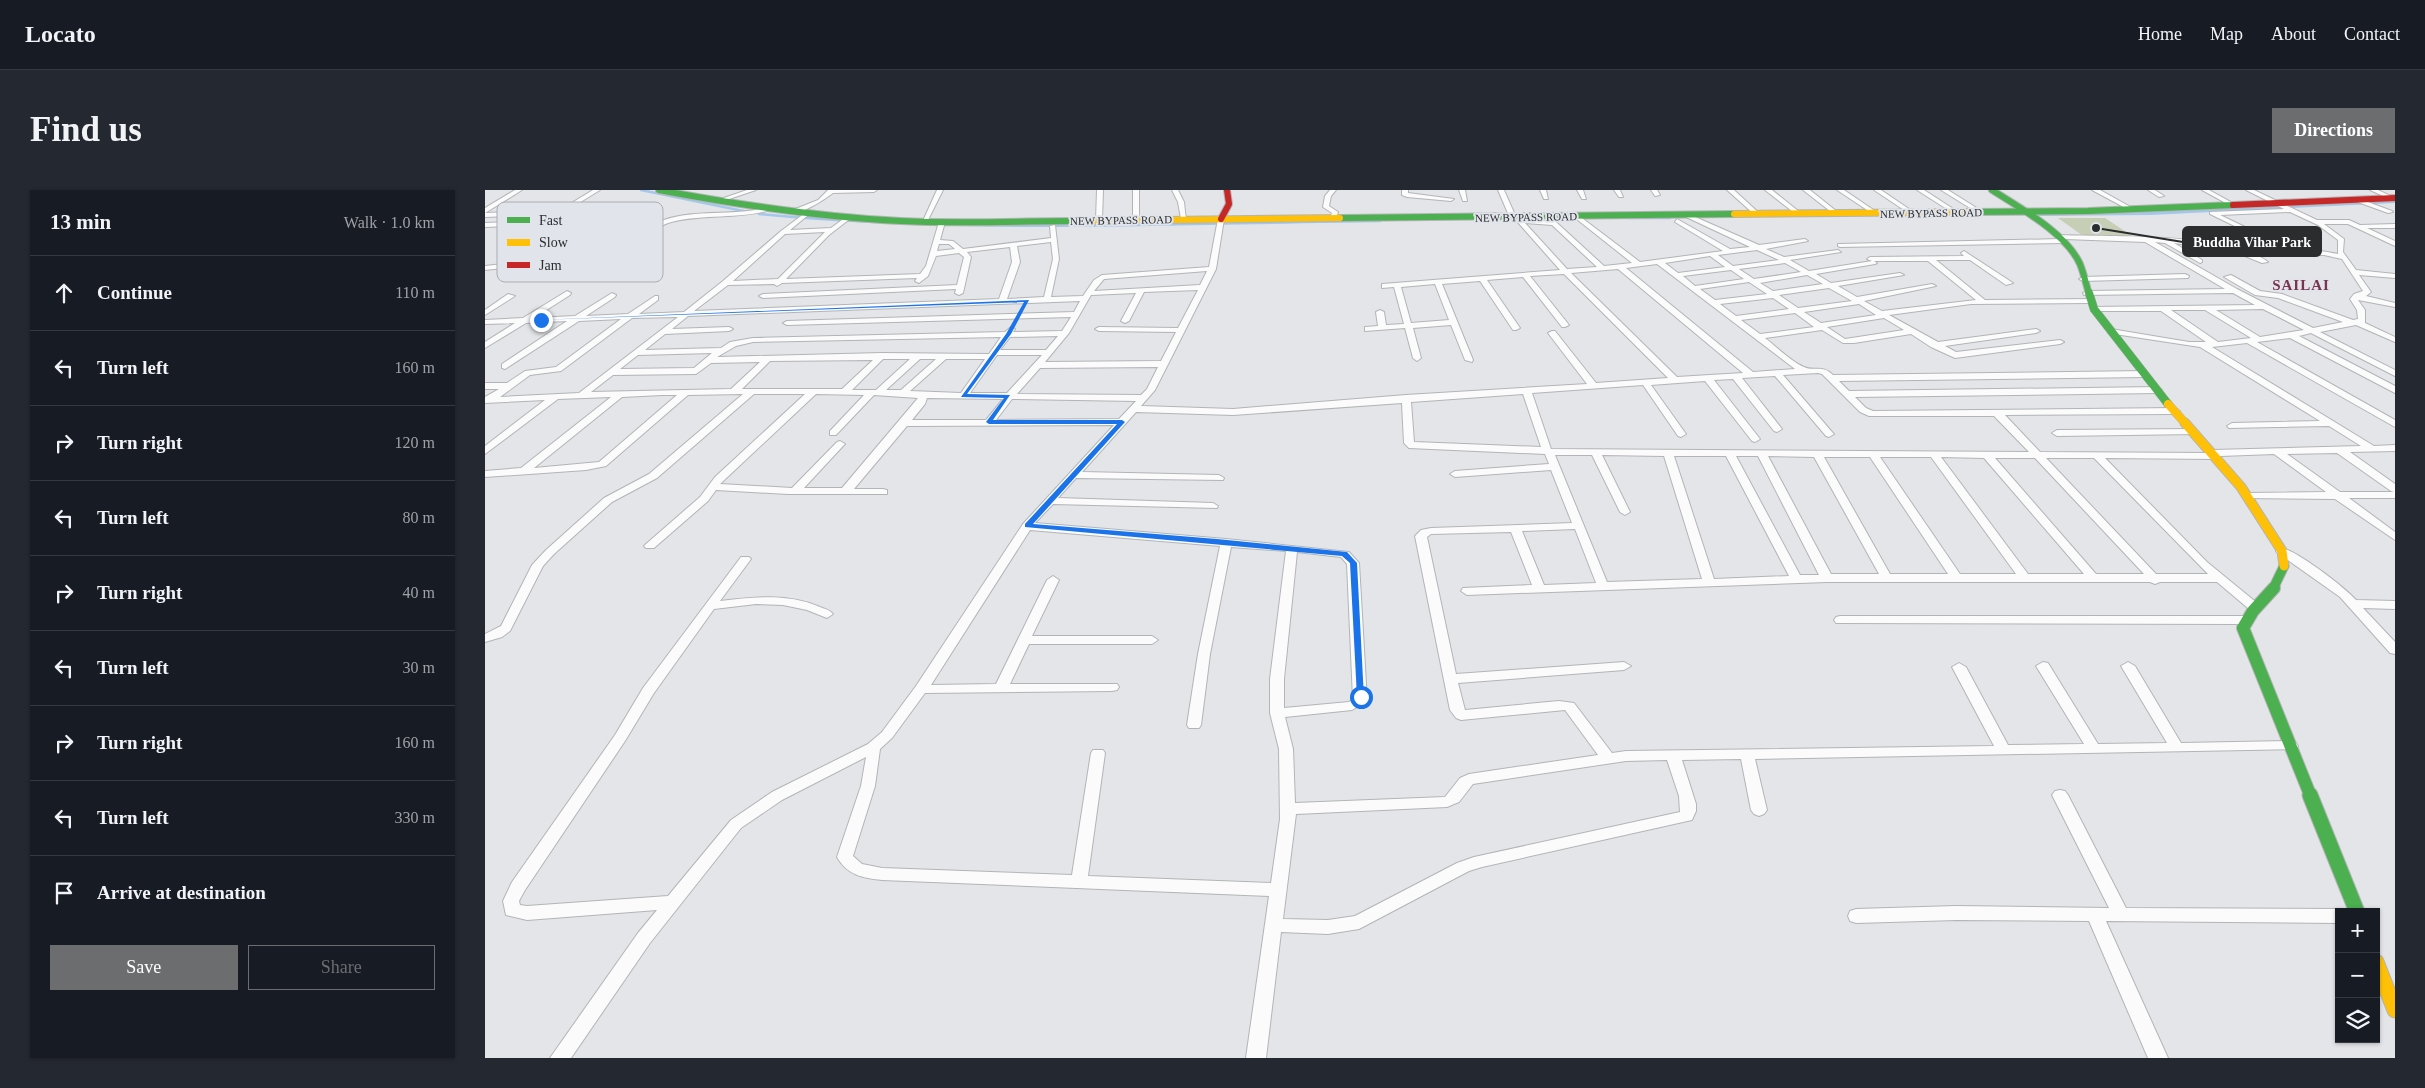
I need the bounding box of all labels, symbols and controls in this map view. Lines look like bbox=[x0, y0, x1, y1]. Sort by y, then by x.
text: Locato bbox=[25, 21, 96, 47]
text: Home bbox=[2138, 24, 2182, 44]
text: Map bbox=[2210, 24, 2243, 44]
text: About bbox=[2271, 24, 2316, 44]
text: Contact bbox=[2344, 24, 2400, 44]
button: Directions bbox=[2272, 108, 2395, 153]
text: Find us bbox=[30, 110, 142, 149]
legend bbox=[497, 202, 663, 282]
street label: NEW BYPASS ROAD bbox=[1880, 206, 1982, 220]
text: 13 min bbox=[50, 210, 111, 234]
street label: NEW BYPASS ROAD bbox=[1475, 210, 1577, 224]
text: Fast bbox=[539, 213, 562, 228]
street label: NEW BYPASS ROAD bbox=[1070, 213, 1172, 227]
text: Walk · 1.0 km bbox=[344, 214, 435, 231]
callout: Buddha Vihar Park bbox=[2183, 227, 2321, 256]
text: Slow bbox=[539, 235, 569, 250]
text: Buddha Vihar Park bbox=[2193, 235, 2311, 250]
text: Jam bbox=[539, 258, 562, 273]
district label: SAILAI bbox=[2272, 277, 2330, 293]
icon: ahead bbox=[50, 279, 78, 307]
text: Continue bbox=[97, 282, 172, 303]
text: 110 m bbox=[395, 284, 435, 301]
route end bbox=[530, 309, 553, 332]
icon: left bbox=[50, 354, 78, 382]
text: Turn left bbox=[97, 357, 169, 378]
text: 160 m bbox=[395, 359, 435, 376]
icon: right bbox=[50, 429, 78, 457]
text: Turn right bbox=[97, 432, 182, 453]
text: 120 m bbox=[395, 434, 435, 451]
icon: left bbox=[50, 504, 78, 532]
text: Turn left bbox=[97, 507, 169, 528]
text: 80 m bbox=[403, 509, 435, 526]
icon: right bbox=[50, 579, 78, 607]
text: Turn right bbox=[97, 582, 182, 603]
text: 40 m bbox=[403, 584, 435, 601]
icon: left bbox=[50, 654, 78, 682]
text: Turn left bbox=[97, 657, 169, 678]
text: 30 m bbox=[403, 659, 435, 676]
route start bbox=[1350, 686, 1373, 709]
icon: right bbox=[50, 729, 78, 757]
text: Turn right bbox=[97, 732, 182, 753]
text: 160 m bbox=[395, 734, 435, 751]
icon: left bbox=[50, 804, 78, 832]
text: Turn left bbox=[97, 807, 169, 828]
text: 330 m bbox=[395, 809, 435, 826]
icon: arrive bbox=[50, 879, 78, 907]
text: Arrive at destination bbox=[97, 882, 266, 903]
map controls bbox=[2335, 908, 2380, 1043]
button: + bbox=[2335, 908, 2380, 953]
button: Save bbox=[50, 945, 238, 990]
button: Share bbox=[248, 945, 435, 990]
button: − bbox=[2335, 953, 2380, 998]
button: layers bbox=[2335, 998, 2380, 1043]

